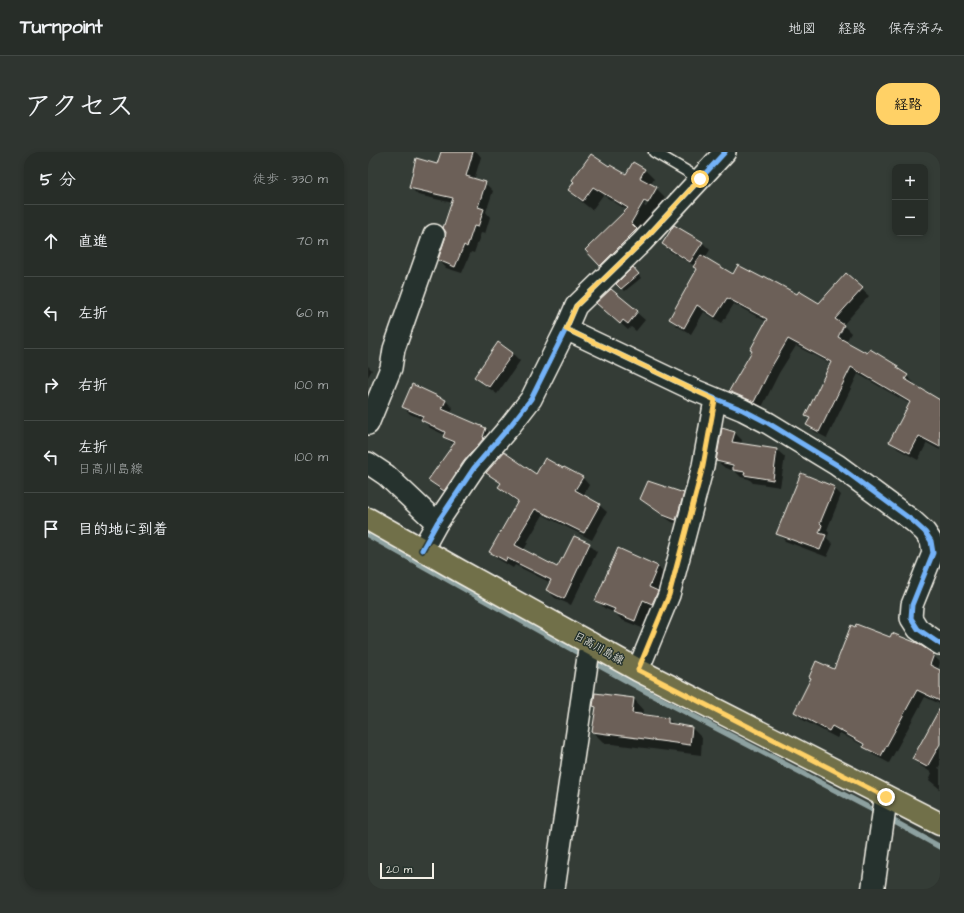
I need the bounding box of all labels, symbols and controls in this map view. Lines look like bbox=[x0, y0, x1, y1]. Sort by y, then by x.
text: Turnpoint bbox=[20, 14, 103, 41]
text: 地図 bbox=[788, 19, 816, 39]
text: 経路 bbox=[838, 19, 866, 39]
text: 保存済み bbox=[888, 19, 944, 39]
button: 経路 bbox=[876, 83, 940, 125]
text: アクセス bbox=[24, 87, 134, 126]
map controls bbox=[892, 164, 928, 236]
button: + bbox=[892, 164, 928, 200]
text: 5 分 bbox=[40, 168, 76, 192]
text: 徒歩 · 330 m bbox=[253, 170, 328, 188]
route start bbox=[691, 170, 709, 188]
button: − bbox=[892, 200, 928, 236]
icon: ahead bbox=[40, 230, 62, 252]
text: 直進 bbox=[78, 231, 108, 252]
text: 70 m bbox=[296, 232, 328, 250]
icon: left bbox=[40, 302, 62, 324]
text: 左折 bbox=[78, 303, 108, 324]
text: 60 m bbox=[296, 304, 328, 322]
icon: right bbox=[40, 374, 62, 396]
text: 右折 bbox=[78, 375, 108, 396]
text: 100 m bbox=[295, 376, 328, 394]
text: 左折 bbox=[78, 437, 108, 458]
icon: left bbox=[40, 446, 62, 468]
text: 100 m bbox=[295, 448, 328, 466]
text: 日高川島線 bbox=[78, 460, 143, 478]
icon: arrive bbox=[40, 518, 62, 540]
text: 目的地に到着 bbox=[78, 519, 168, 540]
street label: 日高川島線 bbox=[571, 628, 627, 668]
route end bbox=[877, 788, 895, 806]
scale bar bbox=[380, 861, 434, 880]
text: 20 m bbox=[386, 862, 412, 877]

